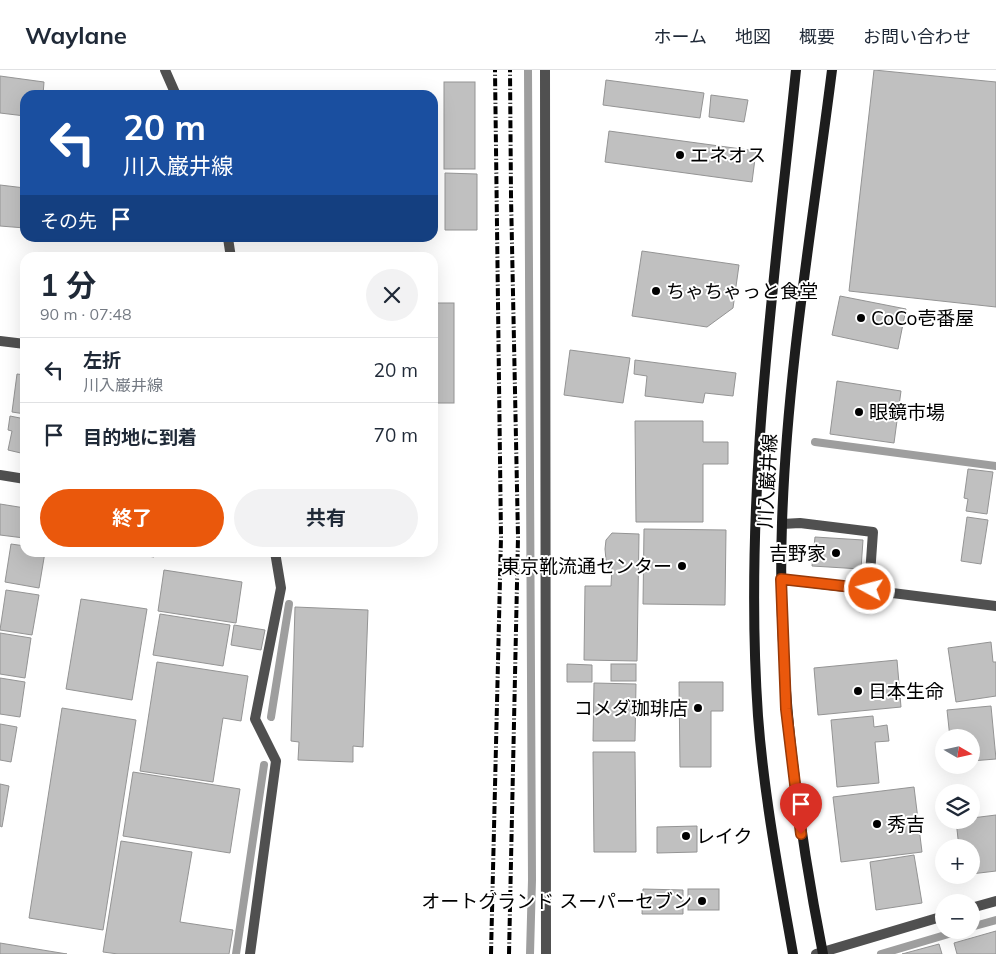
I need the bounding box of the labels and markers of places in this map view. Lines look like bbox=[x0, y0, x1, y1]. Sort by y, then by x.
place label: エネオス bbox=[690, 143, 766, 167]
marker: エネオス bbox=[674, 149, 686, 161]
place label: ちゃちゃっと食堂 bbox=[666, 279, 818, 303]
marker: ちゃちゃっと食堂 bbox=[650, 285, 662, 297]
place label: CoCo壱番屋 bbox=[871, 306, 974, 330]
marker: CoCo壱番屋 bbox=[855, 312, 867, 324]
place label: 眼鏡市場 bbox=[869, 400, 945, 424]
marker: 眼鏡市場 bbox=[853, 406, 865, 418]
place label: 吉野家 bbox=[769, 541, 826, 565]
marker: 吉野家 bbox=[830, 547, 842, 559]
place label: 東京靴流通センター bbox=[501, 554, 672, 578]
marker: 東京靴流通センター bbox=[676, 560, 688, 572]
place label: 日本生命 bbox=[868, 679, 944, 703]
marker: 日本生命 bbox=[852, 685, 864, 697]
place label: コメダ珈琲店 bbox=[574, 696, 688, 720]
marker: コメダ珈琲店 bbox=[692, 702, 704, 714]
pin bbox=[780, 783, 822, 834]
place label: 秀吉 bbox=[887, 812, 925, 836]
marker: 秀吉 bbox=[871, 818, 883, 830]
place label: レイク bbox=[696, 824, 753, 848]
marker: レイク bbox=[680, 830, 692, 842]
place label: オートグランド スーパーセブン bbox=[421, 889, 692, 913]
marker: オートグランド スーパーセブン bbox=[696, 895, 708, 907]

